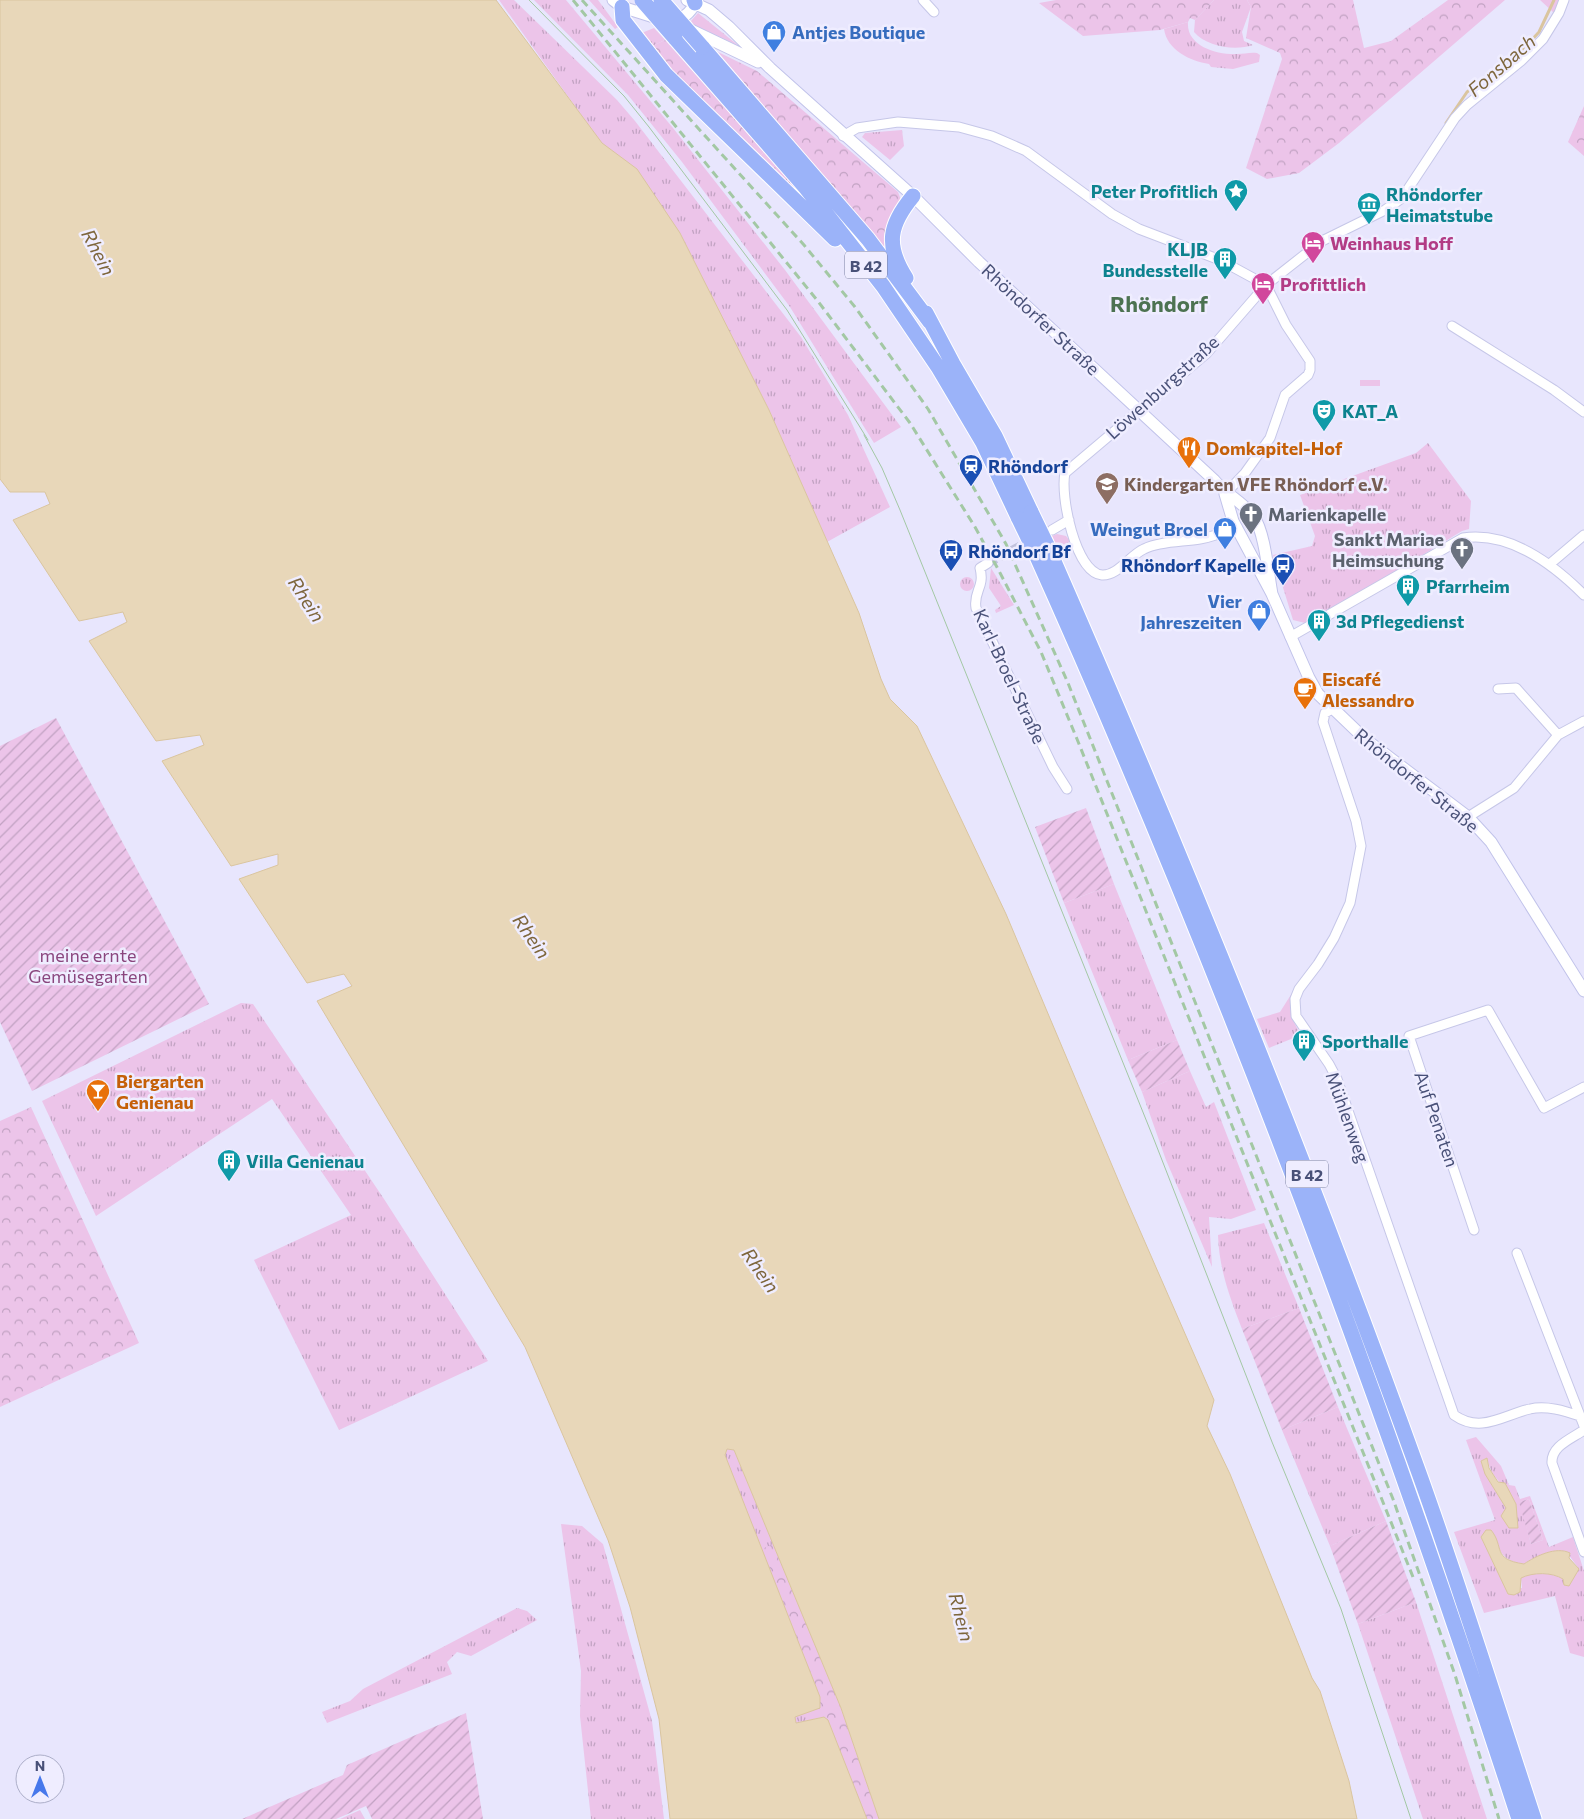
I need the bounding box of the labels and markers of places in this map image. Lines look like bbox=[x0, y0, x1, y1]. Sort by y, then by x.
shop icon: Antjes Boutique bbox=[761, 19, 787, 53]
place label: Antjes Boutique bbox=[792, 21, 925, 43]
place icon: Peter Profitlich bbox=[1223, 178, 1249, 212]
place label: Peter Profitlich bbox=[1091, 180, 1218, 202]
place label: Rhöndorfer Heimatstube bbox=[1386, 183, 1493, 226]
museum icon: Rhöndorfer Heimatstube bbox=[1356, 191, 1382, 225]
hotel icon: Weinhaus Hoff bbox=[1300, 230, 1326, 264]
place label: Weinhaus Hoff bbox=[1330, 232, 1454, 254]
place label: KLJB Bundesstelle bbox=[1102, 238, 1208, 281]
building icon: KLJB Bundesstelle bbox=[1212, 246, 1238, 280]
hotel icon: Profittlich bbox=[1250, 271, 1276, 305]
place label: Profittlich bbox=[1280, 273, 1366, 295]
theatre icon: KAT_A bbox=[1311, 398, 1337, 432]
place label: KAT_A bbox=[1342, 400, 1398, 422]
restaurant icon: Domkapitel-Hof bbox=[1176, 435, 1202, 469]
place label: Domkapitel-Hof bbox=[1206, 437, 1343, 459]
station icon: Rhöndorf bbox=[958, 453, 984, 487]
place label: Rhöndorf bbox=[988, 455, 1069, 477]
school or university icon: Kindergarten VFE Rhöndorf e.V. bbox=[1094, 471, 1120, 505]
place label: Kindergarten VFE Rhöndorf e.V. bbox=[1124, 473, 1388, 495]
church icon: Marienkapelle bbox=[1238, 501, 1264, 535]
place label: Marienkapelle bbox=[1268, 503, 1386, 525]
shop icon: Weingut Broel bbox=[1212, 516, 1238, 550]
place label: Weingut Broel bbox=[1090, 518, 1208, 540]
place label: Sankt Mariae Heimsuchung bbox=[1332, 528, 1444, 571]
church icon: Sankt Mariae Heimsuchung bbox=[1449, 536, 1475, 570]
bus stop icon: Rhöndorf Bf bbox=[938, 538, 964, 572]
place label: Rhöndorf Bf bbox=[968, 540, 1071, 562]
bus stop icon: Rhöndorf Kapelle bbox=[1270, 552, 1296, 586]
place label: Rhöndorf Kapelle bbox=[1121, 554, 1266, 576]
building icon: Pfarrheim bbox=[1395, 573, 1421, 607]
place label: Pfarrheim bbox=[1426, 575, 1510, 597]
place label: Vier Jahreszeiten bbox=[1140, 590, 1243, 633]
shop icon: Vier Jahreszeiten bbox=[1246, 598, 1272, 632]
building icon: 3d Pflegedienst bbox=[1306, 608, 1332, 642]
place label: 3d Pflegedienst bbox=[1336, 610, 1465, 632]
place label: Eiscafé Alessandro bbox=[1322, 668, 1415, 711]
cafe icon: Eiscafé Alessandro bbox=[1292, 676, 1318, 710]
building icon: Sporthalle bbox=[1291, 1028, 1317, 1062]
place label: Sporthalle bbox=[1322, 1030, 1408, 1052]
place label: Biergarten Genienau bbox=[116, 1070, 204, 1113]
bar icon: Biergarten Genienau bbox=[85, 1078, 111, 1112]
building icon: Villa Genienau bbox=[216, 1148, 242, 1182]
place label: Villa Genienau bbox=[246, 1150, 364, 1172]

